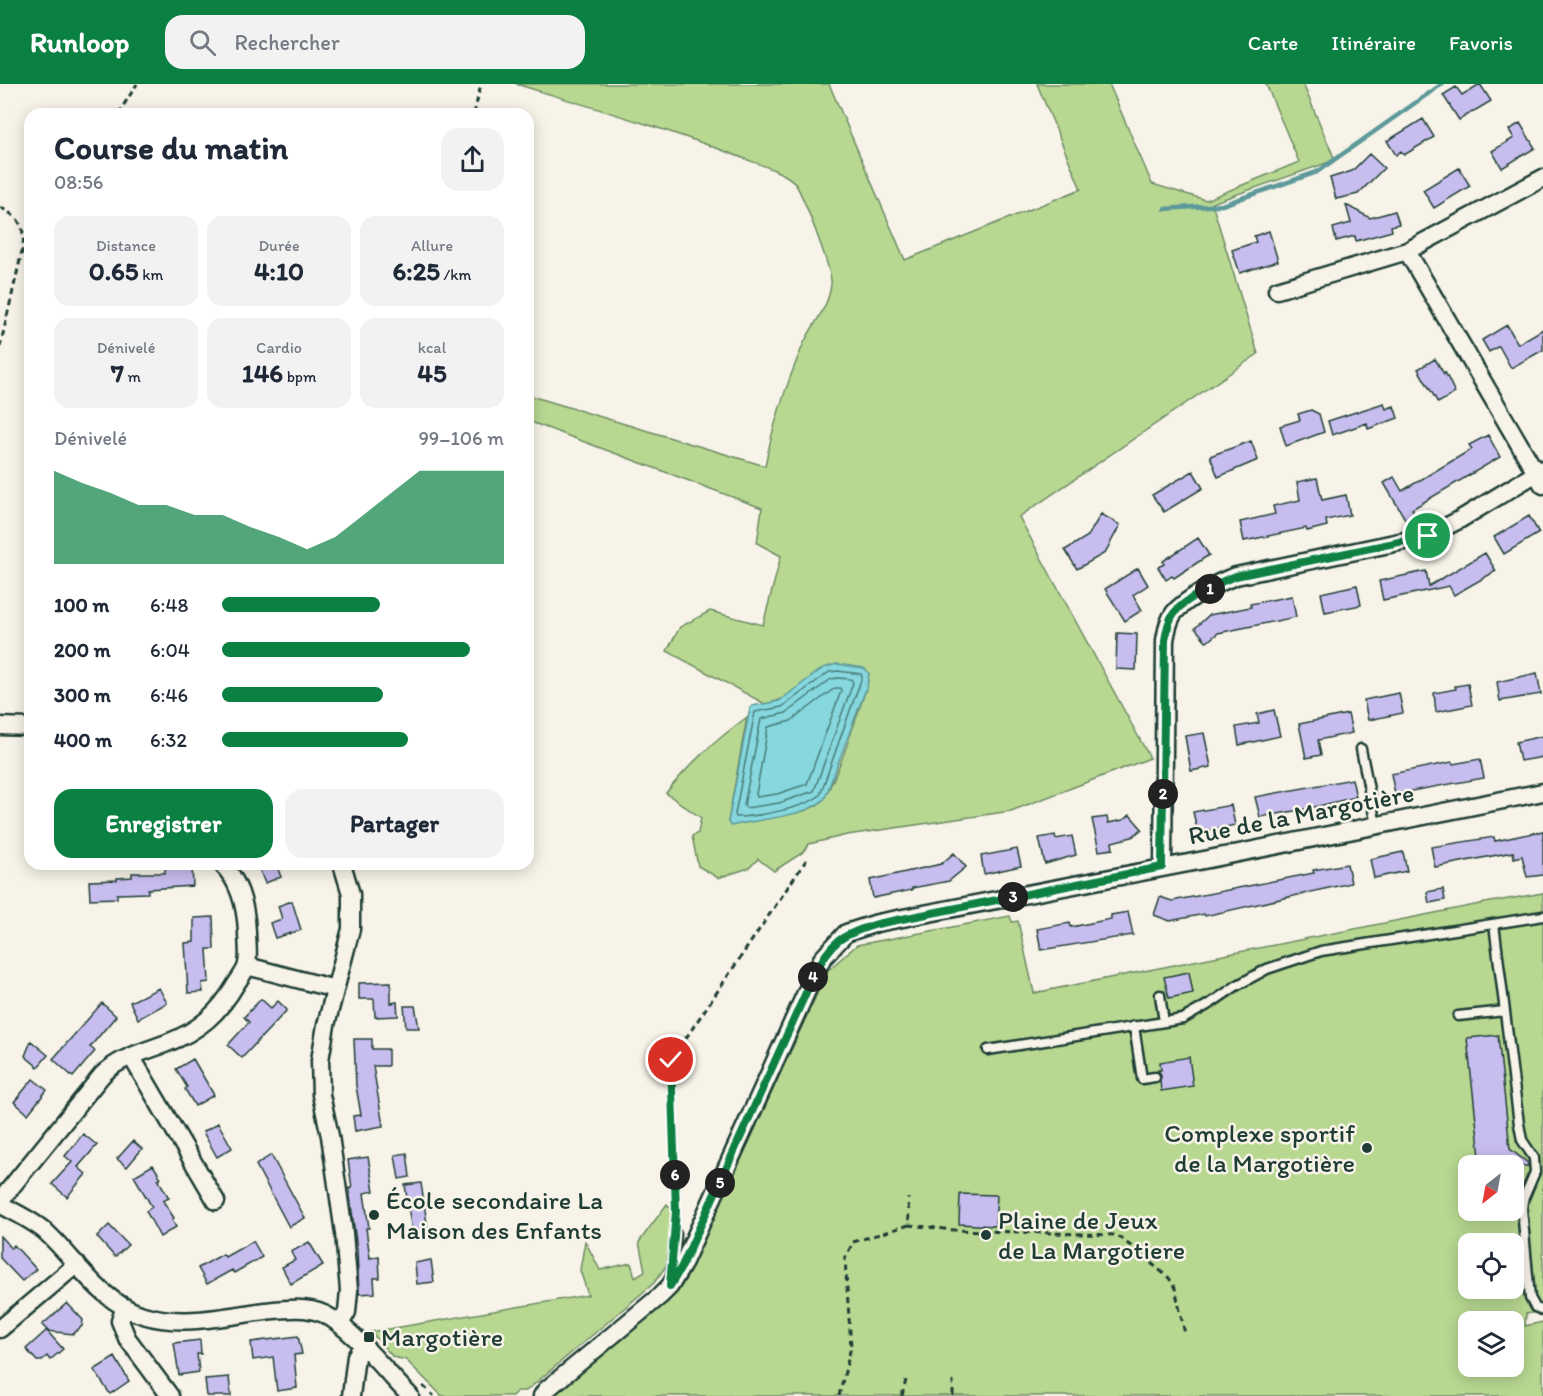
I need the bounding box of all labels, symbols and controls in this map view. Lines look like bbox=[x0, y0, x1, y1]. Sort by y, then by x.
search box bbox=[165, 15, 585, 69]
text: Runloop bbox=[30, 25, 129, 59]
icon: search bbox=[186, 26, 219, 59]
text: Rechercher bbox=[234, 29, 340, 56]
text: Carte bbox=[1248, 30, 1298, 55]
text: Itinéraire bbox=[1331, 30, 1416, 55]
text: Favoris bbox=[1449, 30, 1513, 55]
text: Course du matin bbox=[54, 128, 288, 167]
button: share bbox=[441, 128, 504, 191]
text: 08:56 bbox=[54, 170, 103, 194]
text: Distance bbox=[96, 236, 156, 255]
text: Durée bbox=[258, 236, 300, 255]
text: Allure bbox=[411, 236, 453, 255]
text: 0.65 bbox=[89, 255, 139, 287]
text: 4:10 bbox=[254, 255, 304, 287]
text: 6:25 bbox=[393, 255, 440, 287]
text: km bbox=[139, 265, 163, 284]
text: /km bbox=[440, 265, 471, 284]
text: Dénivelé bbox=[97, 338, 155, 357]
text: Cardio bbox=[256, 338, 302, 357]
text: kcal bbox=[418, 338, 446, 357]
text: 7 bbox=[111, 357, 124, 389]
text: 146 bbox=[242, 357, 283, 389]
text: 45 bbox=[417, 357, 447, 389]
text: m bbox=[124, 367, 141, 386]
text: bpm bbox=[283, 367, 316, 386]
text: Dénivelé bbox=[54, 426, 127, 450]
text: 99–106 m bbox=[418, 426, 504, 450]
pin bbox=[1402, 510, 1453, 561]
icon: arrive bbox=[1411, 519, 1444, 552]
pin: 1 bbox=[1195, 574, 1225, 604]
text: 1 bbox=[1206, 579, 1214, 598]
text: 100 m bbox=[54, 593, 109, 617]
text: 6:48 bbox=[150, 593, 188, 617]
text: 200 m bbox=[54, 638, 110, 662]
text: 6:04 bbox=[150, 638, 190, 662]
text: 300 m bbox=[54, 683, 111, 707]
text: 6:46 bbox=[150, 683, 188, 707]
text: 400 m bbox=[54, 728, 112, 752]
text: 6:32 bbox=[150, 728, 187, 752]
street label: Rue de la Margotière bbox=[1185, 776, 1417, 852]
pin: 2 bbox=[1148, 779, 1178, 809]
text: 2 bbox=[1159, 784, 1167, 803]
button: Enregistrer bbox=[54, 789, 273, 858]
button: Partager bbox=[285, 789, 504, 858]
pin: 3 bbox=[998, 882, 1028, 912]
text: 3 bbox=[1009, 887, 1017, 906]
pin: 4 bbox=[798, 962, 828, 992]
text: 4 bbox=[808, 967, 818, 986]
pin bbox=[645, 1034, 696, 1085]
icon: check bbox=[654, 1043, 687, 1076]
place label: Complexe sportif de la Margotière bbox=[1164, 1117, 1355, 1179]
marker: Complexe sportif de la Margotière bbox=[1360, 1141, 1374, 1155]
north arrow bbox=[1458, 1155, 1524, 1221]
map controls bbox=[1458, 1155, 1524, 1377]
pin: 6 bbox=[660, 1160, 690, 1190]
text: 6 bbox=[671, 1165, 679, 1184]
pin: 5 bbox=[705, 1168, 735, 1198]
text: 5 bbox=[716, 1173, 724, 1192]
place label: École secondaire La Maison des Enfants bbox=[386, 1184, 603, 1246]
place label: Plaine de Jeux de La Margotiere bbox=[998, 1204, 1185, 1266]
marker: École secondaire La Maison des Enfants bbox=[367, 1208, 381, 1222]
marker: Plaine de Jeux de La Margotiere bbox=[979, 1228, 993, 1242]
button: locate bbox=[1458, 1233, 1524, 1299]
button: layers bbox=[1458, 1311, 1524, 1377]
place label: Margotière bbox=[381, 1321, 503, 1353]
marker: Margotière bbox=[362, 1330, 376, 1344]

